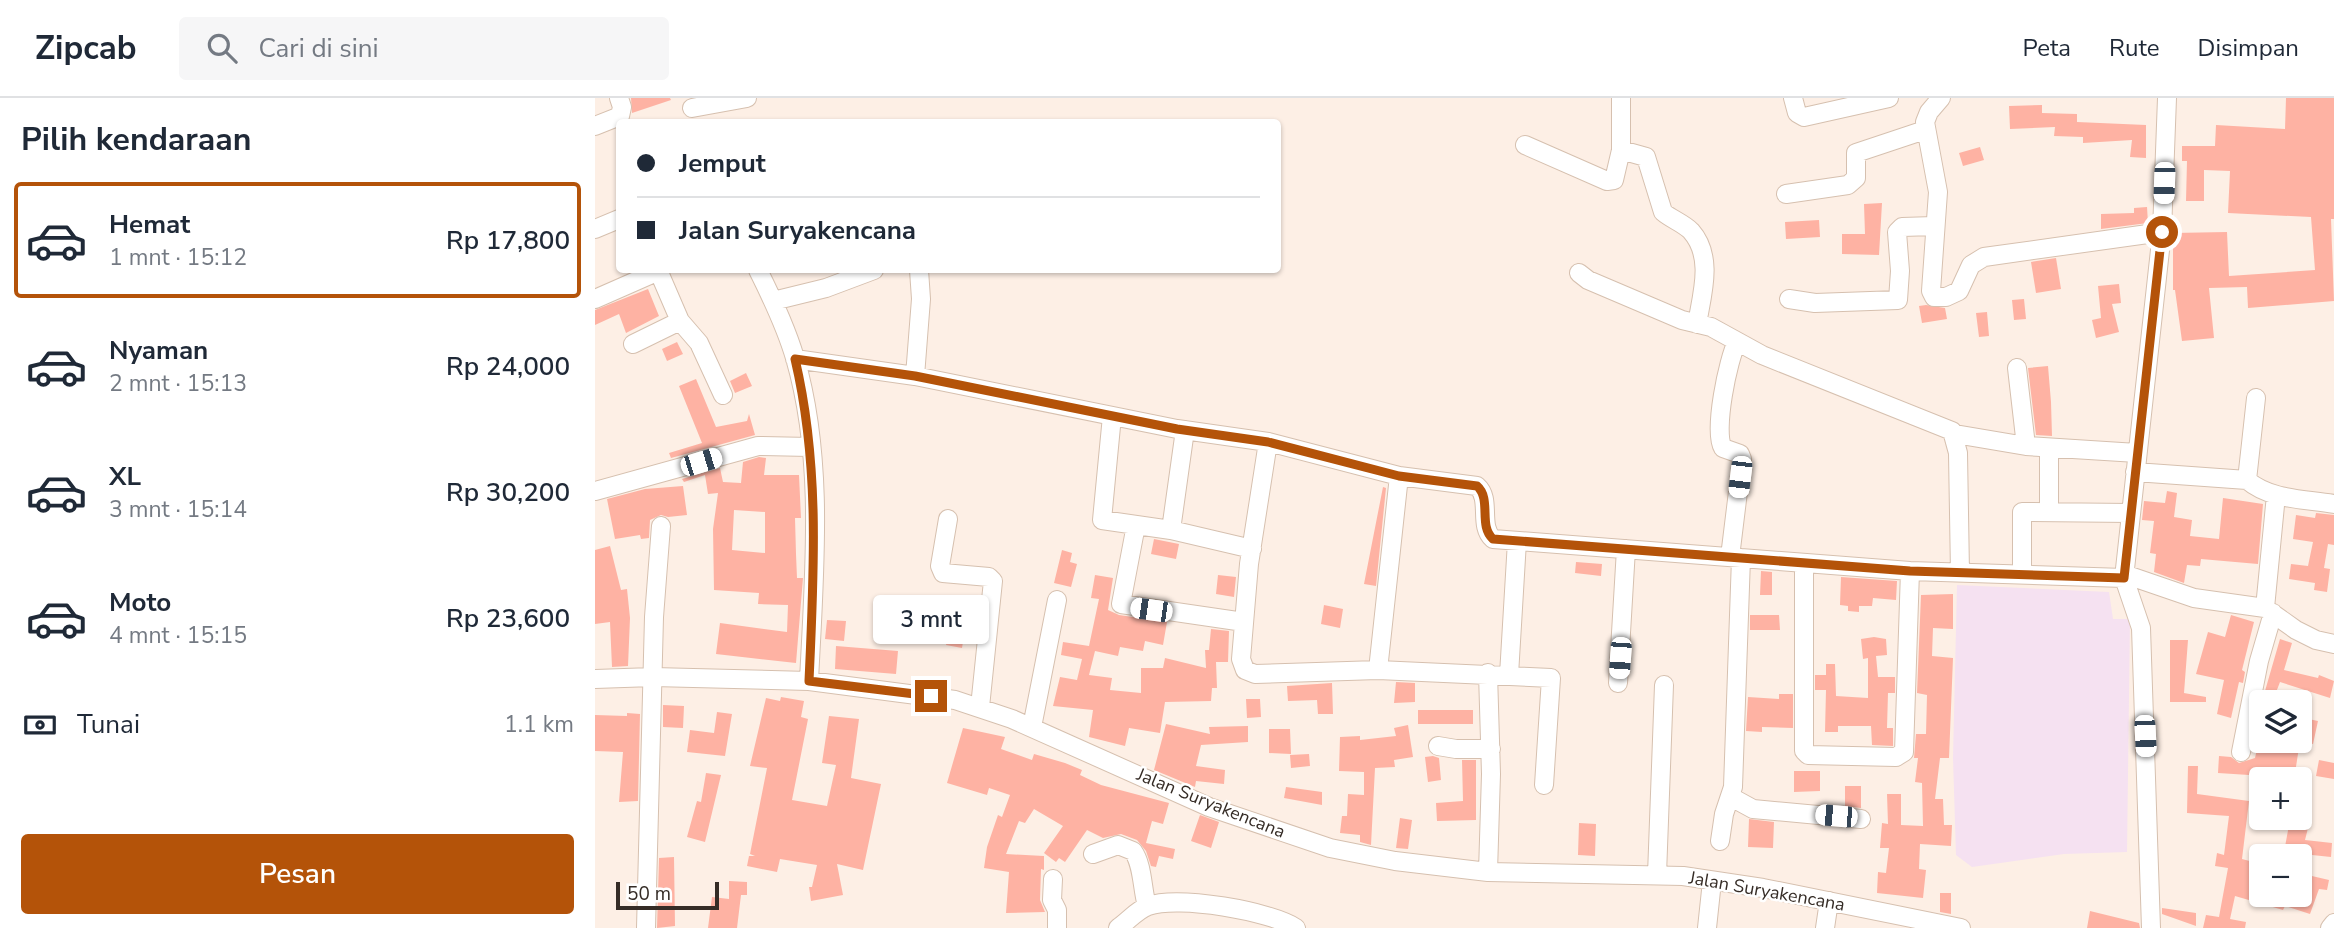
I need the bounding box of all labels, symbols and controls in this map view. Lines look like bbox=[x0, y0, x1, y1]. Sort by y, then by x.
search box bbox=[179, 17, 669, 80]
text: Zipcab bbox=[35, 26, 137, 71]
icon: search bbox=[203, 29, 241, 67]
text: Cari di sini bbox=[259, 31, 379, 66]
text: Peta bbox=[2022, 32, 2071, 64]
text: Rute bbox=[2109, 32, 2160, 64]
text: Disimpan bbox=[2198, 32, 2299, 64]
text: Pilih kendaraan bbox=[21, 118, 251, 161]
text: Jemput bbox=[679, 146, 766, 181]
car bbox=[2153, 162, 2176, 204]
text: Hemat bbox=[109, 207, 190, 242]
icon: car bbox=[25, 209, 88, 272]
text: Jalan Suryakencana bbox=[679, 213, 916, 248]
route start bbox=[2146, 216, 2178, 248]
text: Rp 17,800 bbox=[446, 223, 570, 258]
text: 1 mnt · 15:12 bbox=[109, 242, 247, 273]
text: Nyaman bbox=[109, 333, 208, 368]
icon: car bbox=[25, 335, 88, 398]
text: Rp 24,000 bbox=[446, 349, 570, 384]
text: 2 mnt · 15:13 bbox=[109, 368, 247, 399]
car bbox=[678, 446, 725, 478]
car bbox=[1728, 455, 1753, 499]
text: XL bbox=[109, 459, 141, 494]
icon: car bbox=[25, 461, 88, 524]
text: Rp 30,200 bbox=[446, 475, 570, 510]
text: 3 mnt · 15:14 bbox=[109, 494, 247, 525]
text: Moto bbox=[109, 585, 171, 620]
icon: car bbox=[25, 587, 88, 650]
callout: 3 mnt bbox=[873, 594, 989, 644]
car bbox=[1129, 597, 1174, 623]
text: Rp 23,600 bbox=[446, 601, 570, 636]
text: 3 mnt bbox=[900, 604, 962, 635]
text: 4 mnt · 15:15 bbox=[109, 620, 247, 651]
car bbox=[1609, 636, 1632, 680]
route end bbox=[915, 680, 947, 712]
map controls bbox=[2249, 690, 2312, 907]
button: layers bbox=[2249, 690, 2312, 753]
icon: cash bbox=[21, 706, 59, 744]
text: Tunai bbox=[77, 707, 140, 742]
text: 1.1 km bbox=[504, 709, 574, 740]
car bbox=[2134, 714, 2157, 758]
street label: Jalan Suryakencana bbox=[1132, 762, 1289, 844]
button: + bbox=[2249, 767, 2312, 830]
car bbox=[1815, 804, 1858, 828]
button: Pesan bbox=[21, 834, 574, 914]
button: − bbox=[2249, 844, 2312, 907]
street label: Jalan Suryakencana bbox=[1686, 865, 1847, 917]
scale bar bbox=[616, 879, 719, 911]
text: 50 m bbox=[627, 881, 671, 907]

